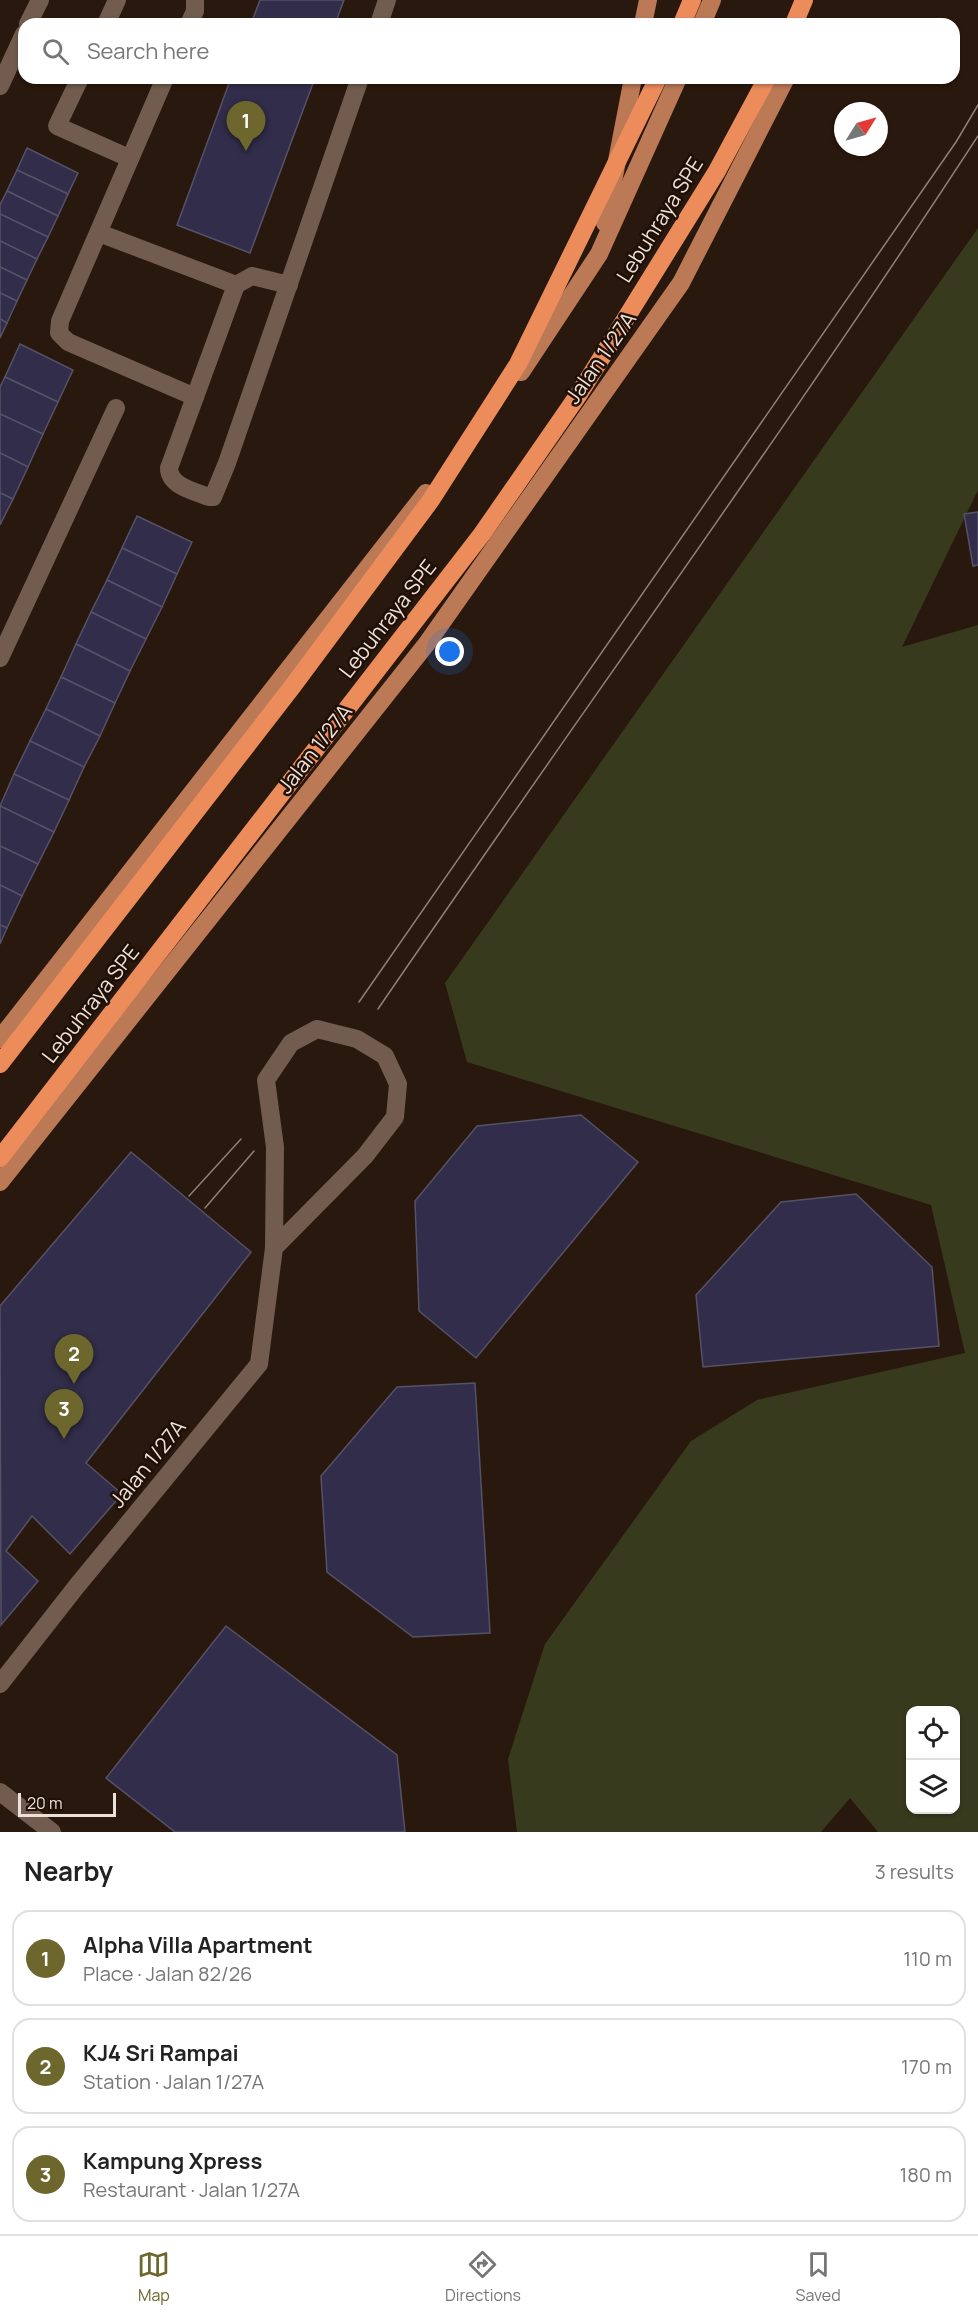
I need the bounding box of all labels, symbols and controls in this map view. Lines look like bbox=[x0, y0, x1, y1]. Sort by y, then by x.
search box bbox=[18, 18, 960, 84]
icon: search bbox=[39, 35, 72, 68]
text: Search here bbox=[87, 36, 209, 66]
pin: 1 bbox=[226, 102, 266, 151]
north arrow bbox=[834, 102, 888, 156]
street label: Lebuhraya SPE bbox=[609, 152, 709, 287]
street label: Jalan 1/27A bbox=[558, 306, 642, 409]
street label: Lebuhraya SPE bbox=[332, 554, 442, 683]
your location bbox=[435, 637, 464, 666]
street label: Jalan 1/27A bbox=[271, 698, 358, 799]
street label: Lebuhraya SPE bbox=[35, 939, 145, 1068]
pin: 2 bbox=[54, 1334, 94, 1384]
pin: 3 bbox=[44, 1390, 84, 1439]
street label: Jalan 1/27A bbox=[103, 1413, 191, 1513]
map controls bbox=[906, 1706, 960, 1814]
button: locate bbox=[906, 1706, 960, 1760]
button: layers bbox=[906, 1760, 960, 1814]
scale bar bbox=[18, 1790, 116, 1818]
text: 20 m bbox=[27, 1792, 63, 1814]
text: Nearby bbox=[24, 1853, 113, 1889]
text: 3 results bbox=[875, 1858, 954, 1885]
text: Alpha Villa Apartment bbox=[83, 1930, 313, 1960]
text: 1 bbox=[41, 1945, 50, 1972]
text: 110 m bbox=[903, 1945, 952, 1972]
text: Place · Jalan 82/26 bbox=[83, 1960, 252, 1987]
text: KJ4 Sri Rampai bbox=[83, 2038, 239, 2068]
text: 2 bbox=[40, 2053, 51, 2080]
text: 170 m bbox=[901, 2053, 952, 2080]
text: Station · Jalan 1/27A bbox=[83, 2068, 264, 2095]
text: Kampung Xpress bbox=[83, 2146, 262, 2176]
text: 3 bbox=[40, 2161, 51, 2188]
text: 180 m bbox=[899, 2161, 952, 2188]
text: Restaurant · Jalan 1/27A bbox=[83, 2176, 300, 2203]
tab: Map bbox=[137, 2248, 170, 2306]
tab: Directions bbox=[445, 2248, 521, 2306]
tab: Saved bbox=[796, 2248, 841, 2306]

